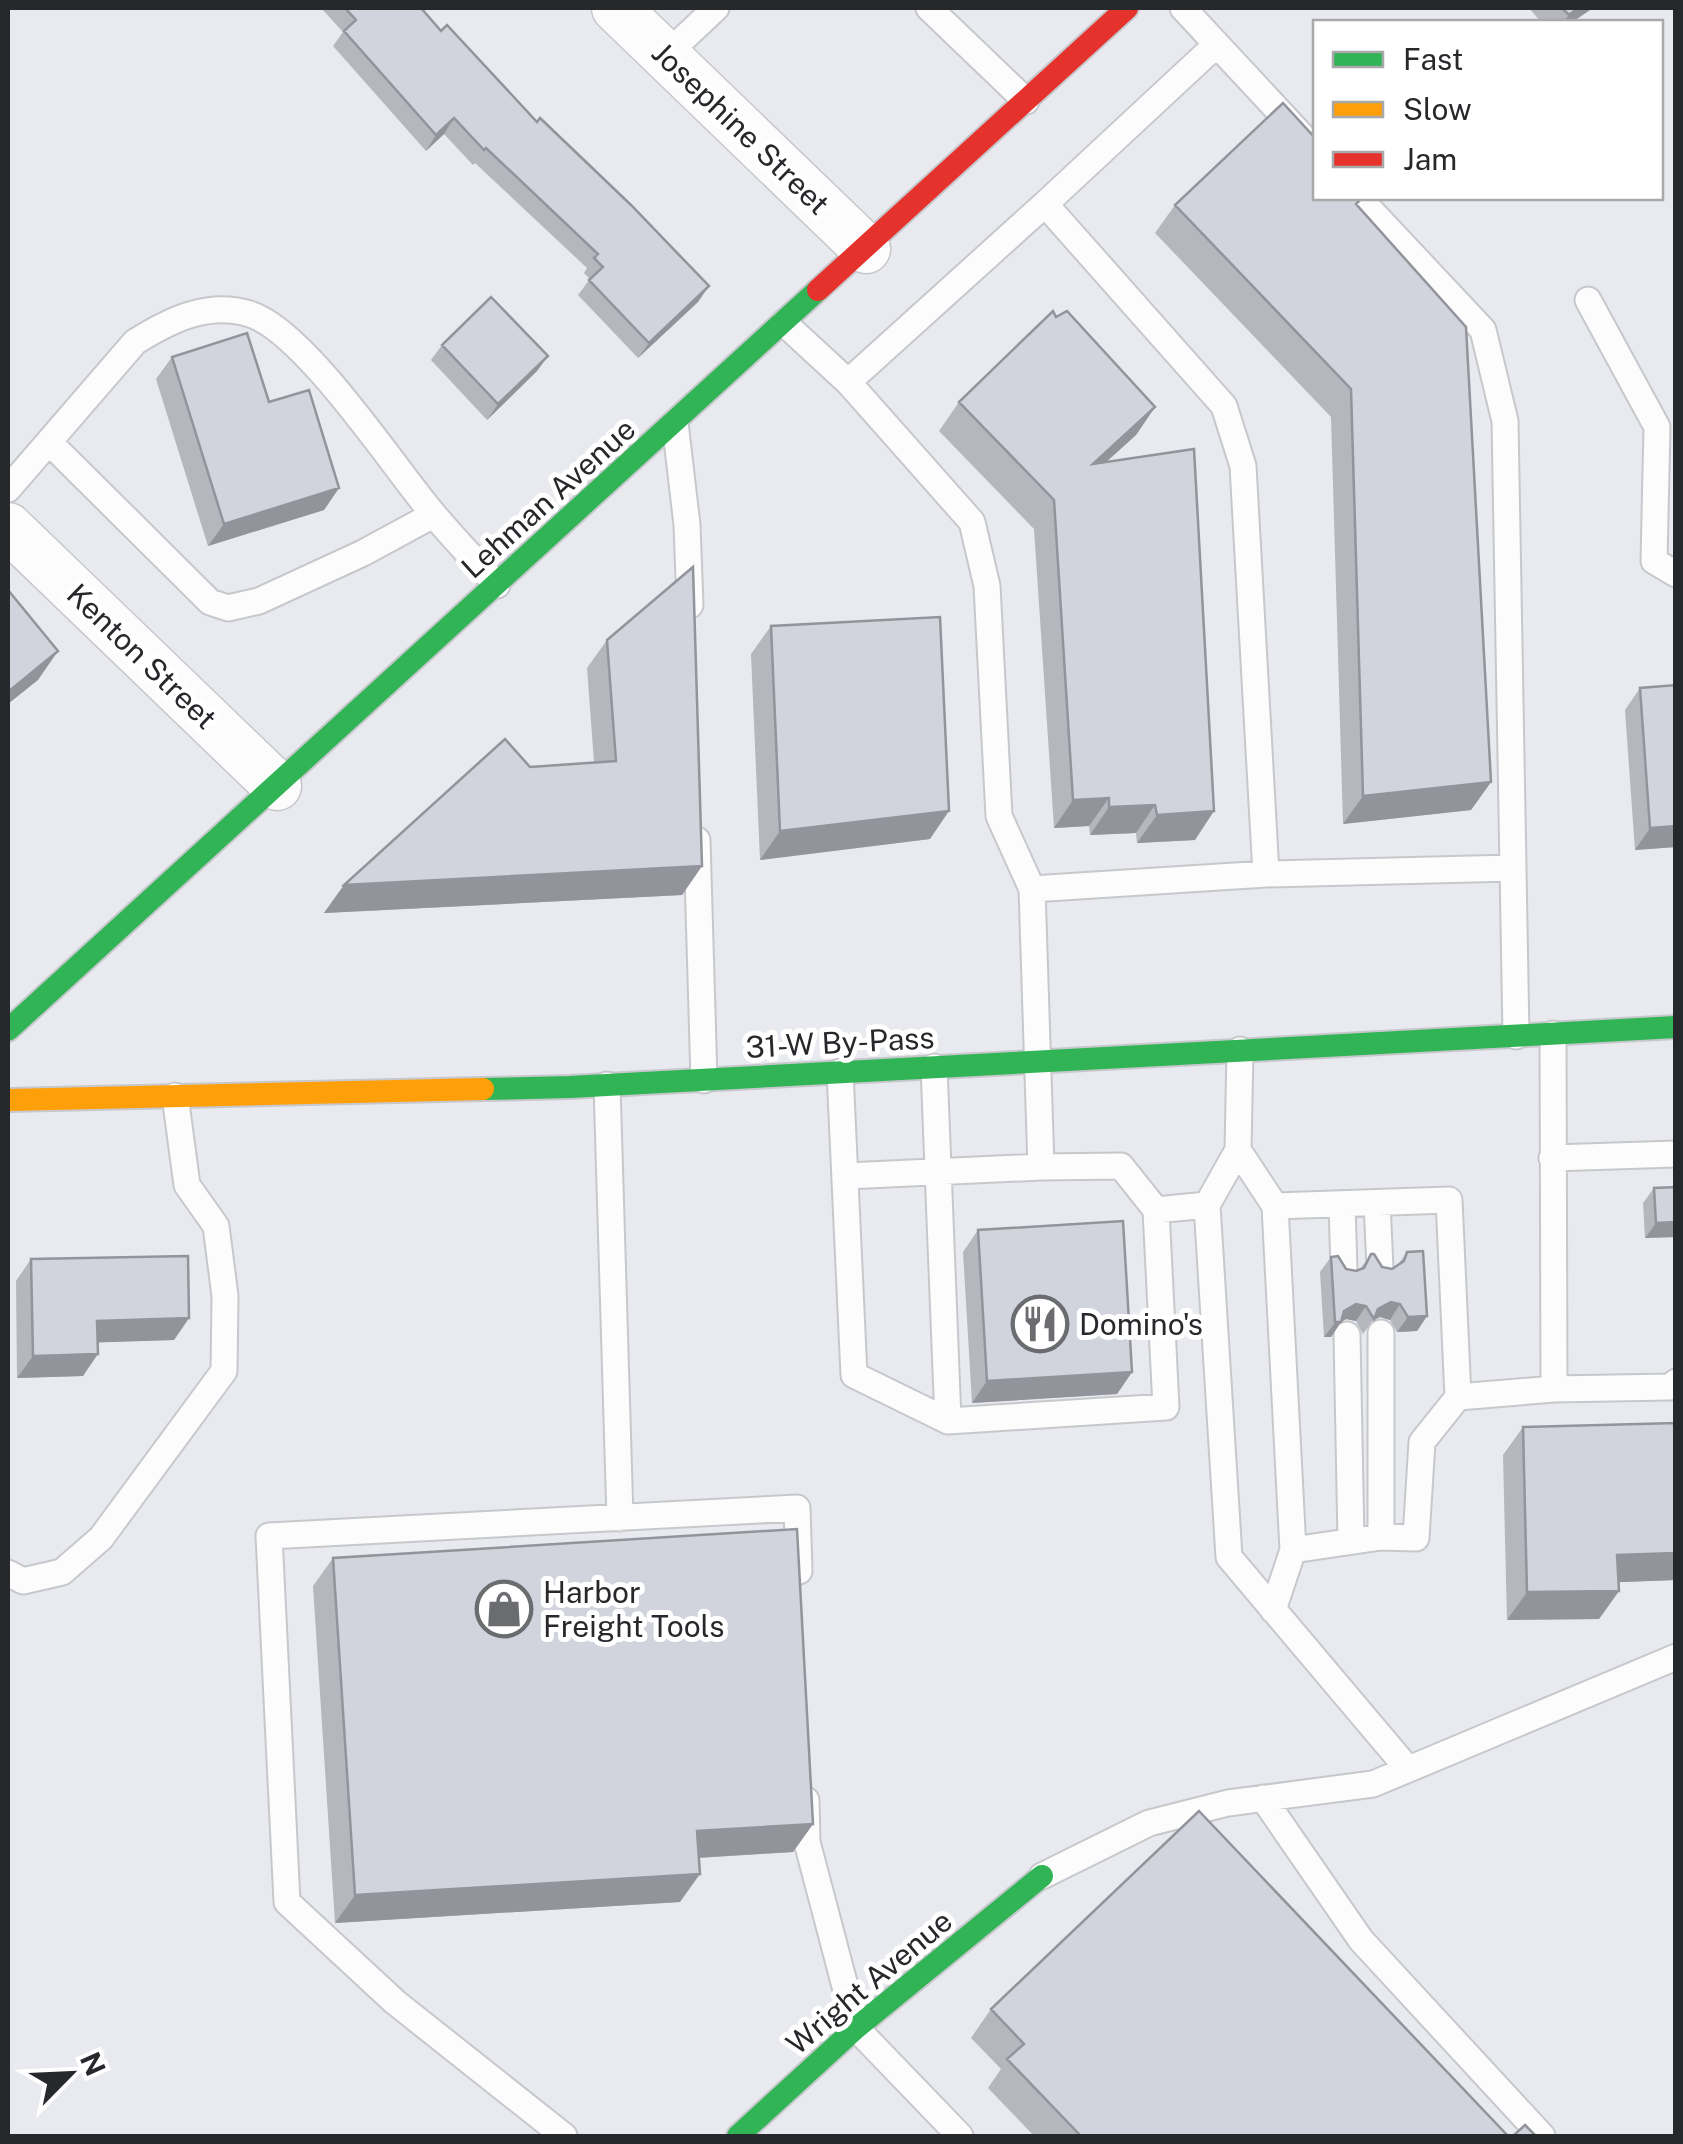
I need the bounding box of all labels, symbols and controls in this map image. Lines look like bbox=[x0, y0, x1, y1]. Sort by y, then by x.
legend bbox=[1313, 20, 1663, 200]
street label: Josephine Street bbox=[645, 34, 837, 222]
text: Fast bbox=[1403, 41, 1463, 77]
text: Slow bbox=[1403, 91, 1472, 127]
text: Jam bbox=[1403, 141, 1457, 177]
street label: Lehman Avenue bbox=[454, 411, 642, 585]
street label: Kenton Street bbox=[60, 576, 224, 736]
street label: 31-W By-Pass bbox=[745, 1019, 935, 1065]
restaurant icon: Domino's bbox=[1010, 1294, 1070, 1354]
place label: Domino's bbox=[1079, 1306, 1203, 1342]
place label: Harbor Freight Tools bbox=[543, 1574, 724, 1644]
shop icon: Harbor Freight Tools bbox=[474, 1579, 534, 1639]
street label: Wright Avenue bbox=[779, 1902, 959, 2062]
north arrow bbox=[20, 2024, 120, 2124]
text: N bbox=[74, 2047, 113, 2080]

